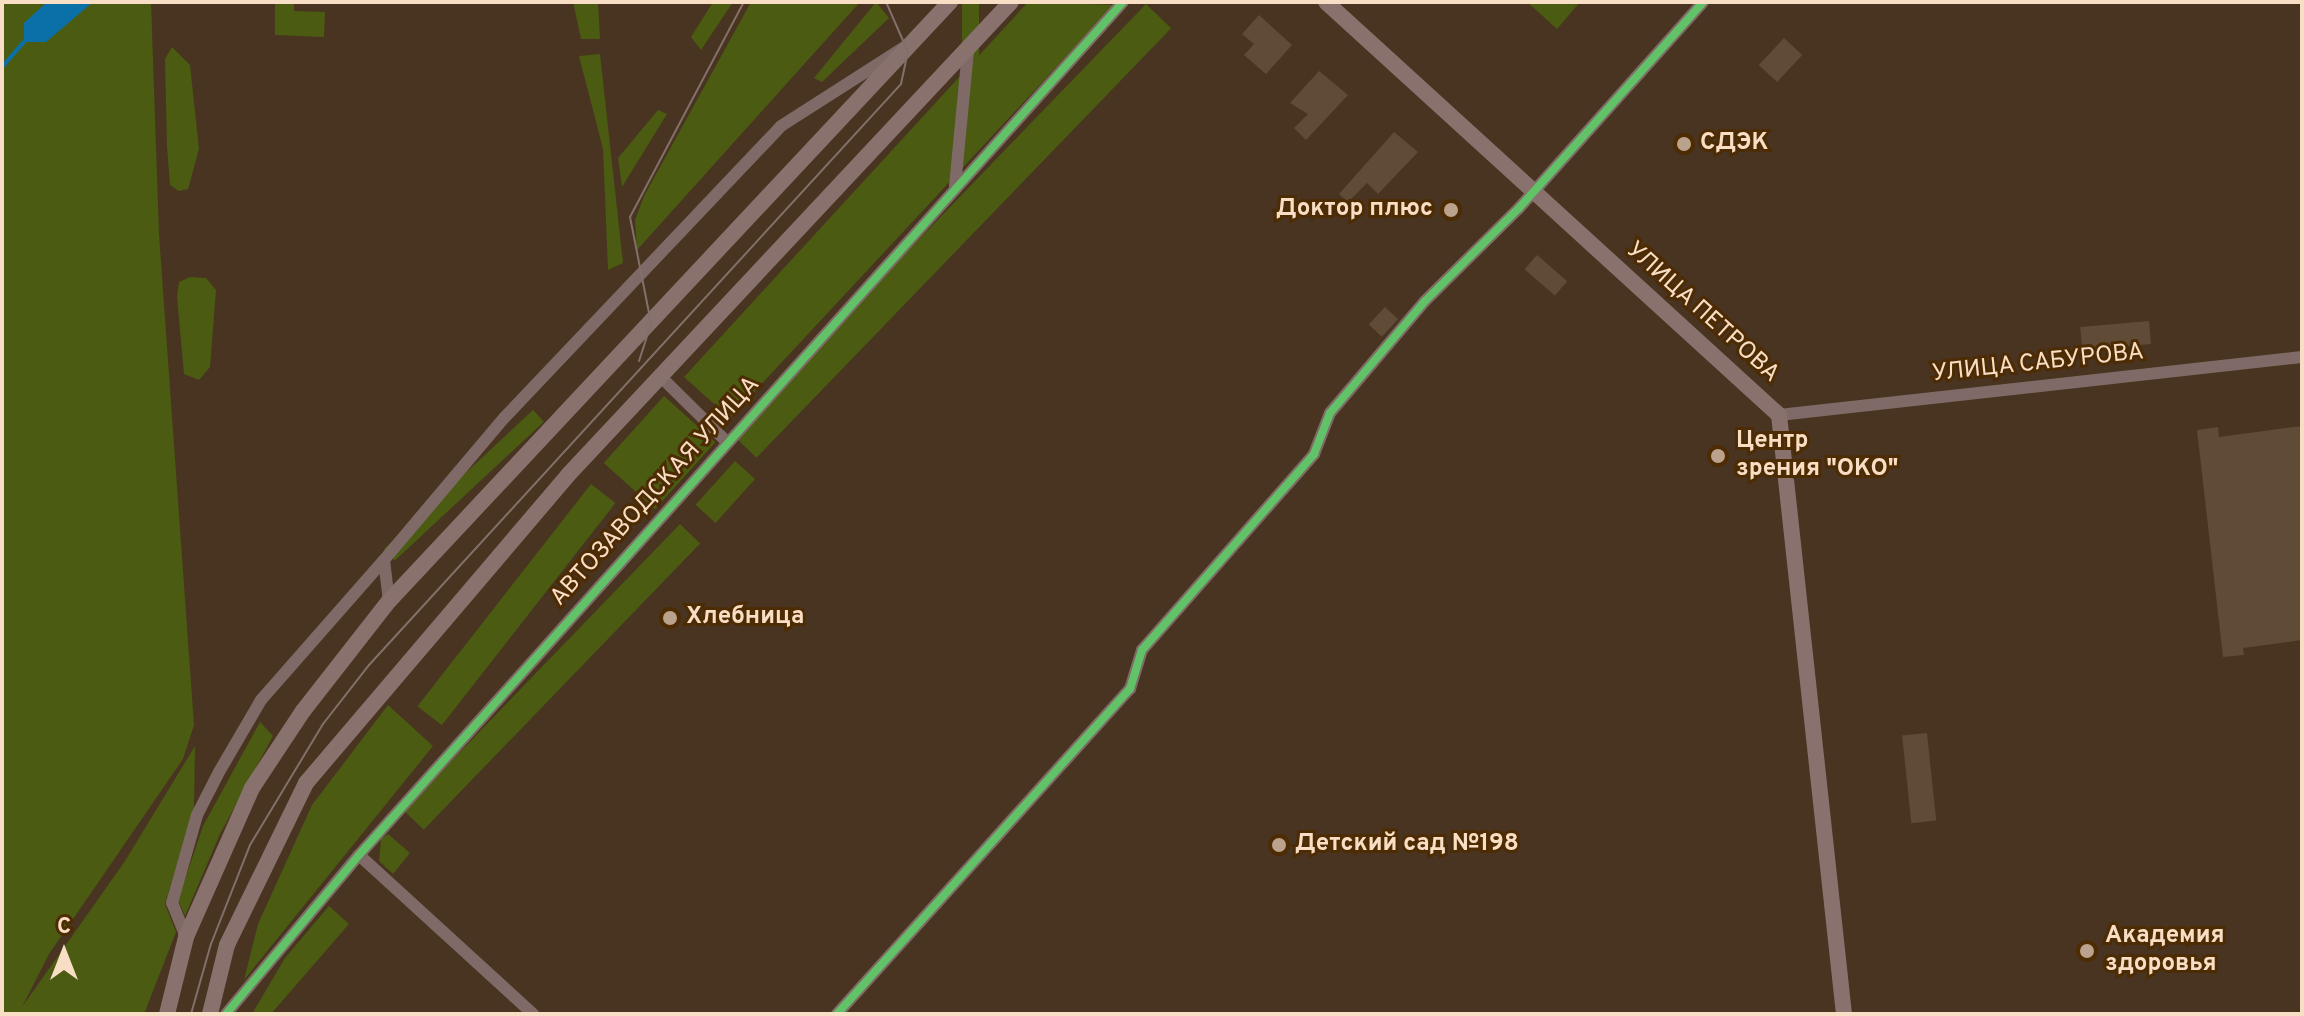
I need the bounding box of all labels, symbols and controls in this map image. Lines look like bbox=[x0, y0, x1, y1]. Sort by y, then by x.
place label: СДЭК bbox=[1700, 130, 1768, 158]
marker: СДЭК bbox=[1675, 135, 1693, 153]
place label: Доктор плюс bbox=[1276, 196, 1433, 224]
marker: Доктор плюс bbox=[1440, 199, 1462, 221]
street label: УЛИЦА ПЕТРОВА bbox=[1619, 236, 1785, 390]
street label: УЛИЦА САБУРОВА bbox=[1930, 339, 2146, 389]
street label: АВТОЗАВОДСКАЯ УЛИЦА bbox=[545, 371, 767, 613]
place label: Центр зрения "ОКО" bbox=[1736, 428, 1898, 484]
marker: Центр зрения "ОКО" bbox=[1707, 445, 1729, 467]
place label: Хлебница bbox=[686, 604, 804, 632]
marker: Хлебница bbox=[661, 609, 679, 627]
place label: Детский сад №198 bbox=[1295, 831, 1519, 859]
marker: Детский сад №198 bbox=[1270, 836, 1288, 854]
north arrow bbox=[24, 912, 104, 992]
text: С bbox=[57, 914, 71, 941]
place label: Академия здоровья bbox=[2105, 923, 2225, 979]
marker: Академия здоровья bbox=[2076, 940, 2098, 962]

